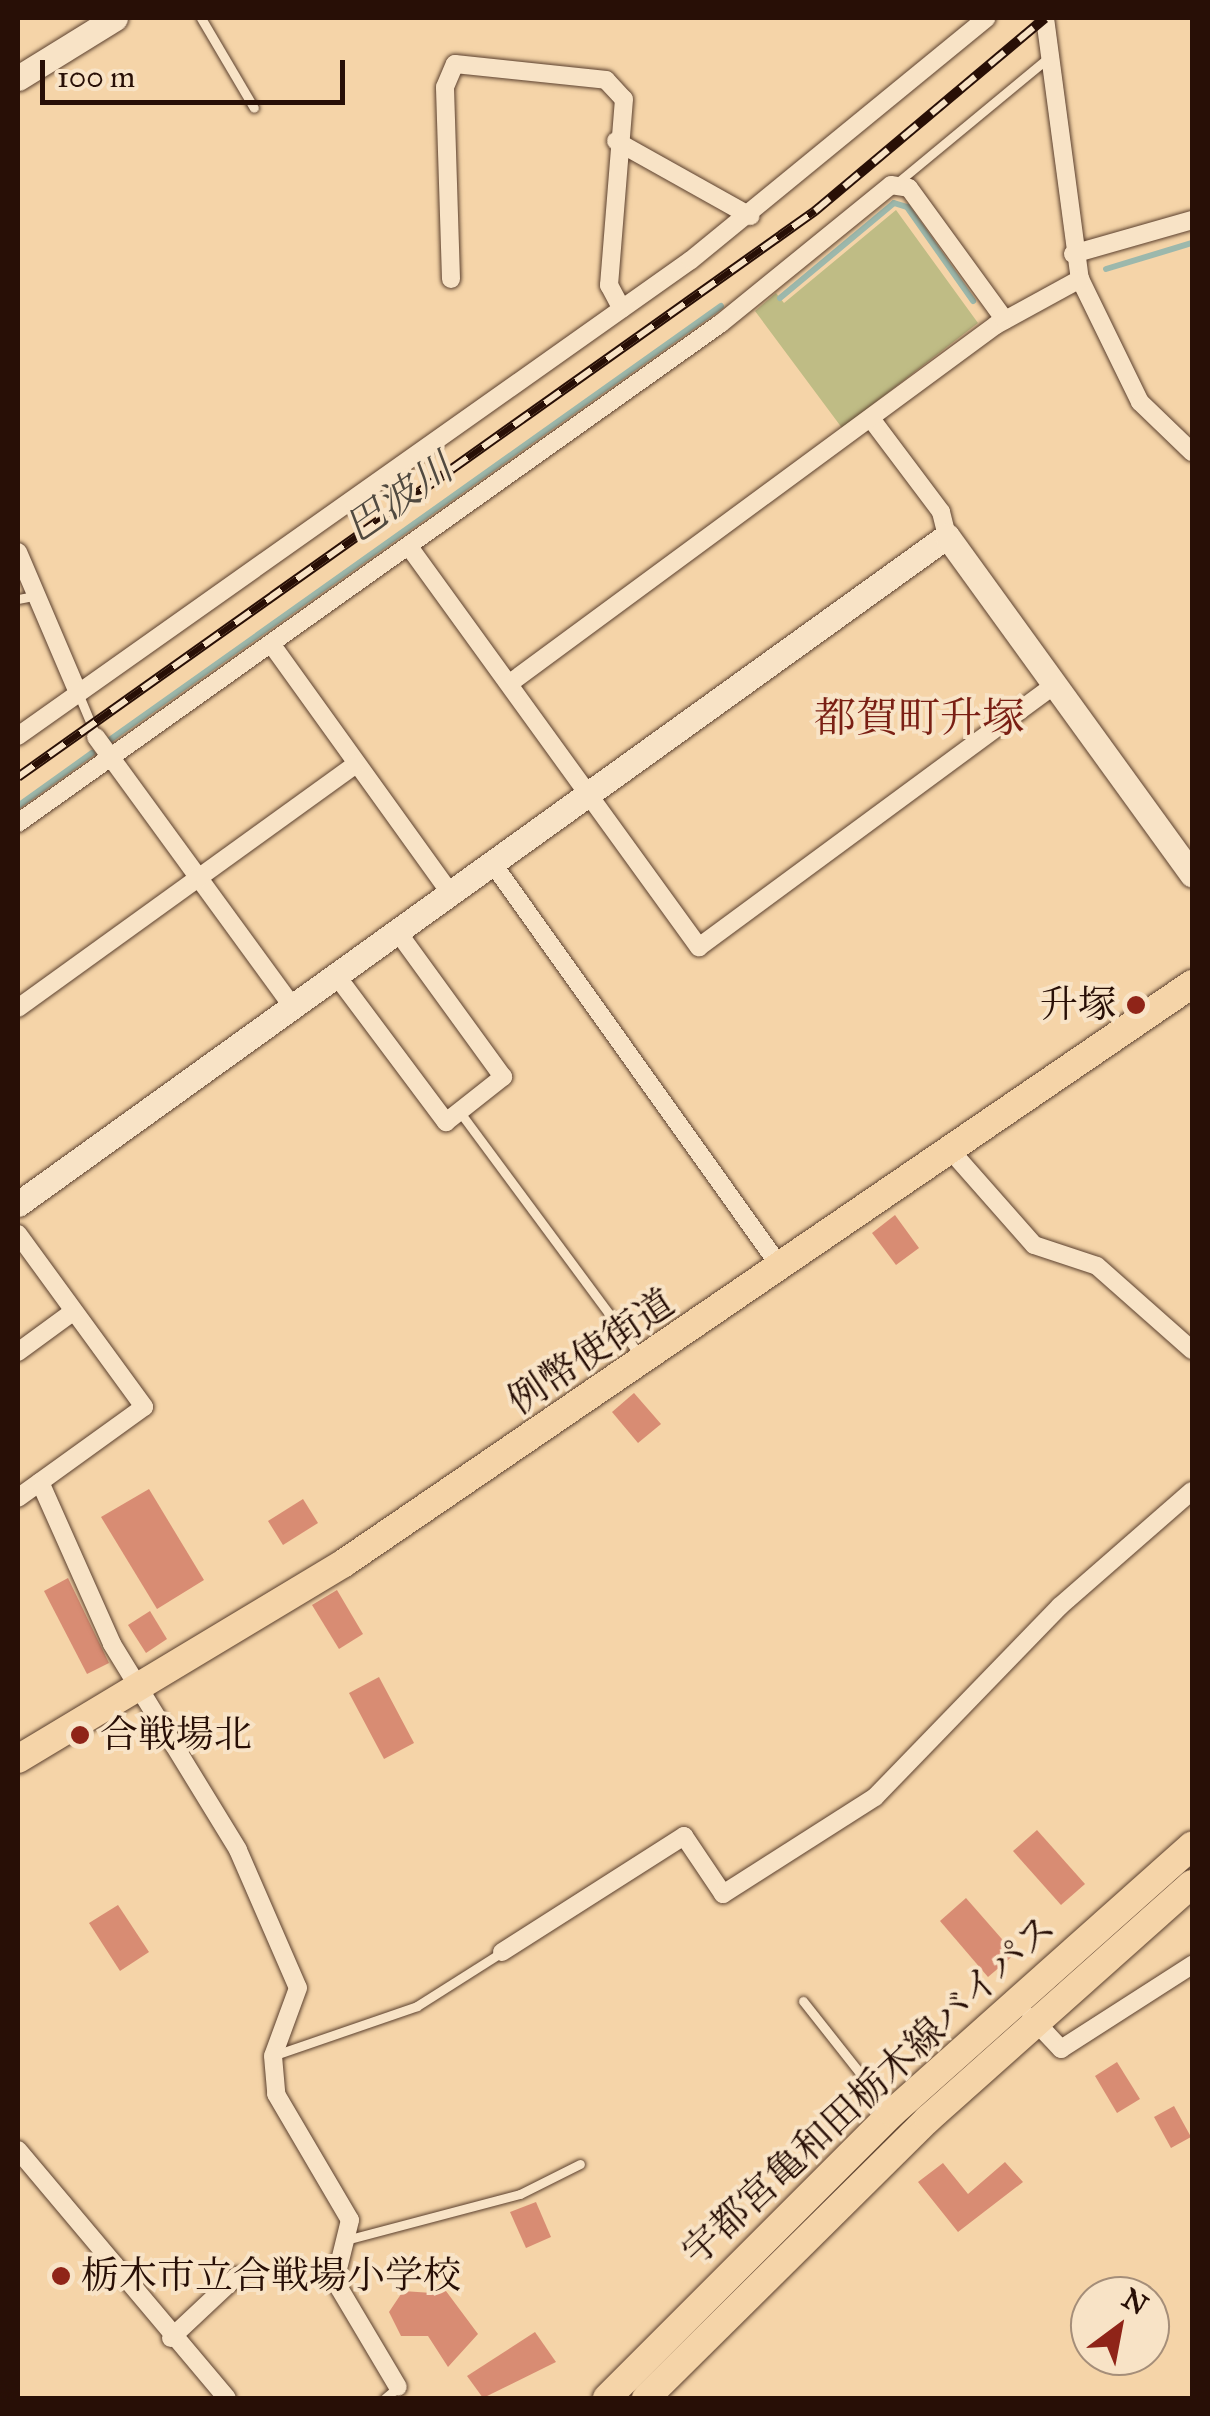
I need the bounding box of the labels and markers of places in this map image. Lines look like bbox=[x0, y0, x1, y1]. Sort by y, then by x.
place label: 升塚 bbox=[1040, 982, 1116, 1028]
marker: 升塚 bbox=[1125, 994, 1147, 1016]
place label: 合戦場北 bbox=[100, 1712, 252, 1758]
marker: 合戦場北 bbox=[69, 1724, 91, 1746]
place label: 栃木市立合戦場小学校 bbox=[81, 2253, 461, 2299]
marker: 栃木市立合戦場小学校 bbox=[50, 2265, 72, 2287]

